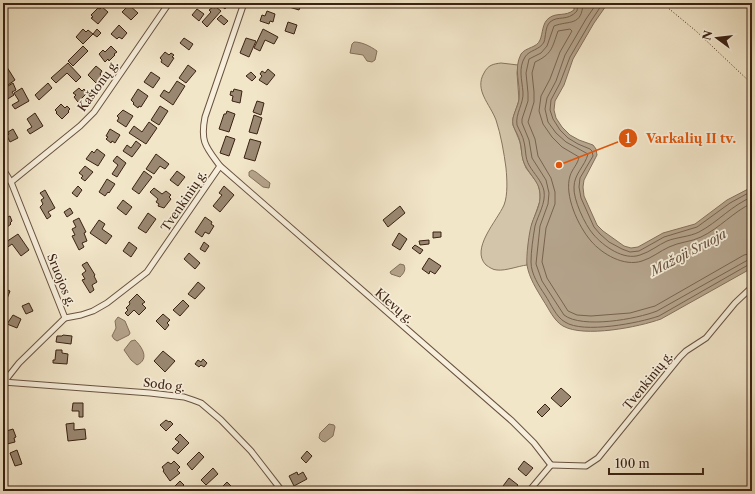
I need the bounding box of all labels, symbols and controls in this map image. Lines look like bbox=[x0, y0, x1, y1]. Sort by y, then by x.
north arrow bbox=[697, 18, 737, 58]
text: N bbox=[699, 29, 715, 42]
street label: Kaštonų g. bbox=[74, 57, 121, 114]
callout: Varkalių II tv. bbox=[618, 126, 744, 151]
text: Varkalių II tv. bbox=[645, 130, 736, 146]
text: 1 bbox=[625, 131, 631, 146]
street label: Tvenkinių g. bbox=[158, 167, 210, 234]
water label: Mažoji Sruoja bbox=[645, 225, 729, 280]
street label: Sruojos g. bbox=[44, 251, 79, 308]
street label: Klevų g. bbox=[372, 285, 417, 326]
street label: Tvenkinių g. bbox=[620, 349, 676, 413]
street label: Sodo g. bbox=[142, 375, 186, 394]
scale bar bbox=[609, 450, 703, 476]
text: 100 m bbox=[615, 456, 650, 471]

